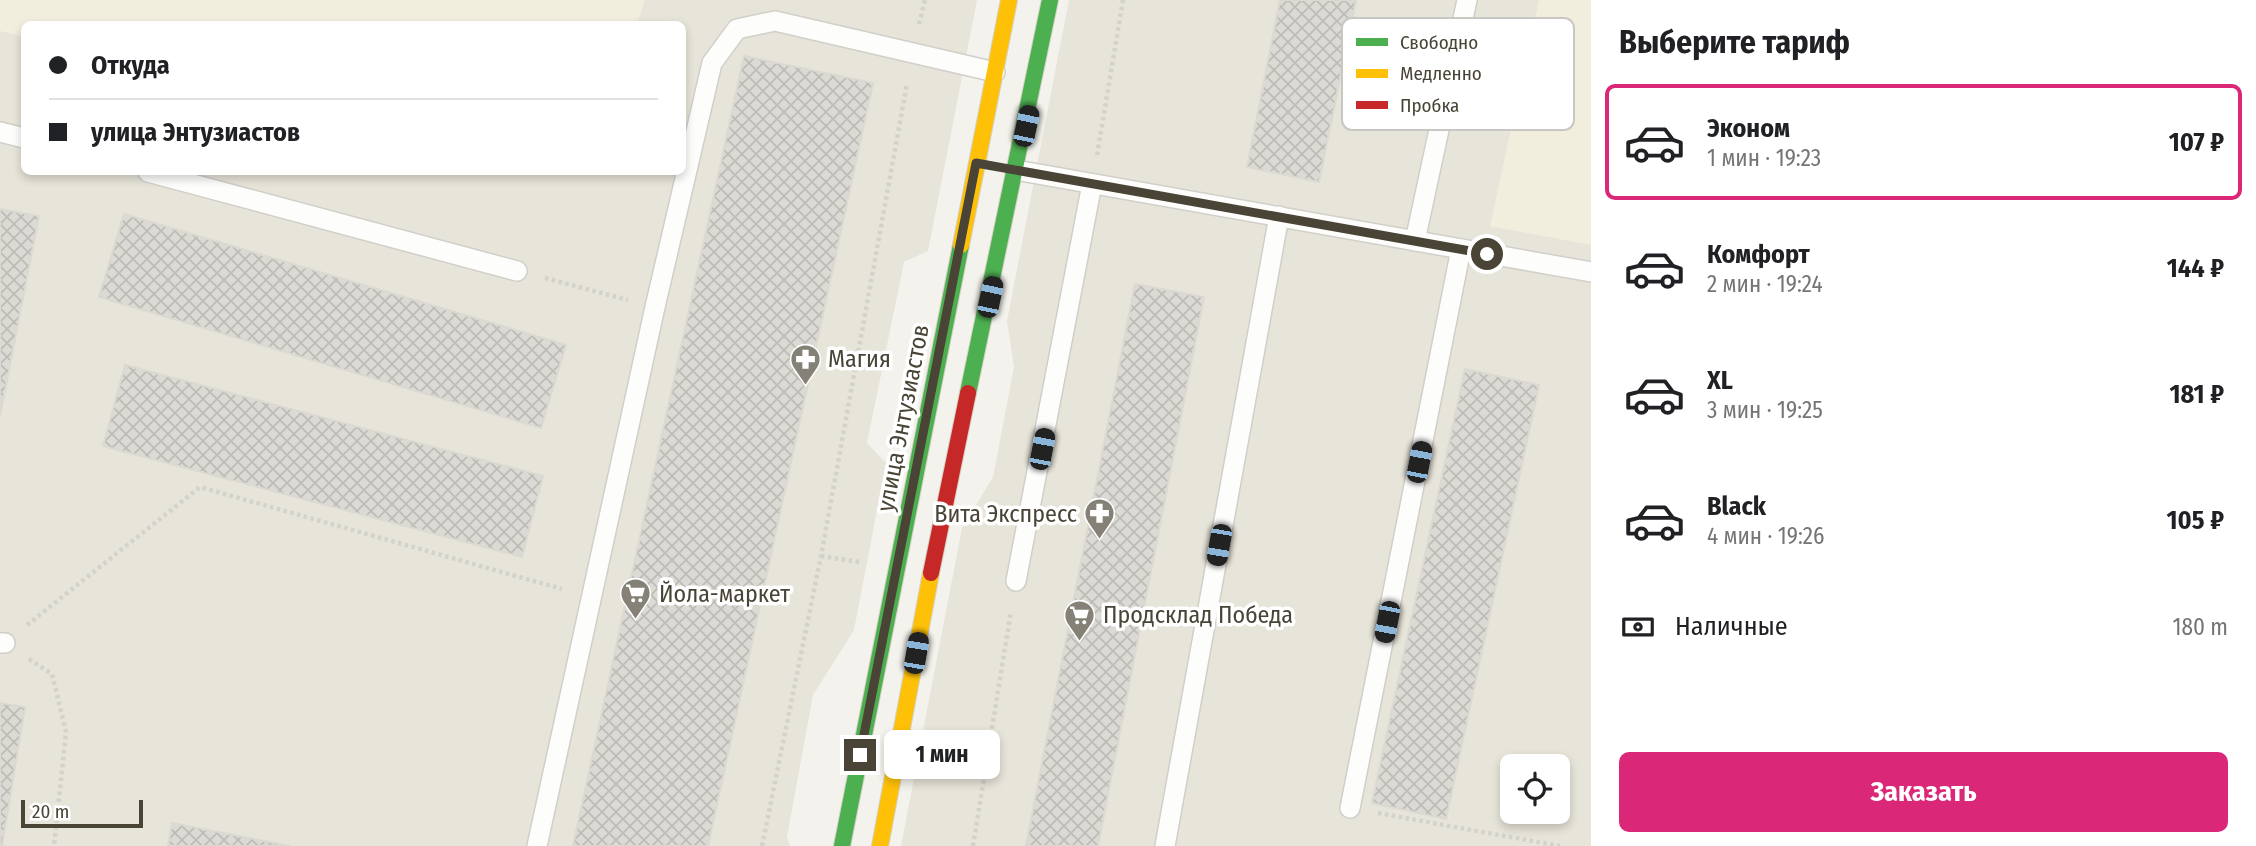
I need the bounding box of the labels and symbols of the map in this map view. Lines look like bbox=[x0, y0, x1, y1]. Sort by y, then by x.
legend bbox=[1342, 18, 1574, 130]
text: Свободно bbox=[1400, 31, 1478, 54]
text: Медленно bbox=[1400, 62, 1482, 85]
text: Пробка bbox=[1400, 94, 1459, 117]
car bbox=[1012, 103, 1041, 149]
route start bbox=[1471, 238, 1503, 270]
car bbox=[976, 274, 1005, 320]
street label: улица Энтузиастов bbox=[871, 322, 935, 514]
pharmacy icon: Магия bbox=[788, 342, 822, 386]
place label: Магия bbox=[828, 345, 891, 373]
car bbox=[1028, 426, 1057, 472]
car bbox=[1405, 439, 1434, 485]
pharmacy icon: Вита Экспресс bbox=[1083, 497, 1117, 541]
place label: Вита Экспресс bbox=[934, 500, 1077, 528]
car bbox=[1206, 522, 1233, 568]
supermarket icon: Йола-маркет bbox=[619, 577, 653, 621]
place label: Йола-маркет bbox=[659, 580, 790, 608]
supermarket icon: Продсклад Победа bbox=[1063, 598, 1097, 642]
car bbox=[1373, 599, 1402, 645]
place label: Продсклад Победа bbox=[1103, 601, 1293, 629]
car bbox=[903, 630, 930, 676]
callout: 1 мин bbox=[884, 730, 1000, 780]
route end bbox=[844, 739, 876, 771]
scale bar bbox=[21, 797, 144, 829]

